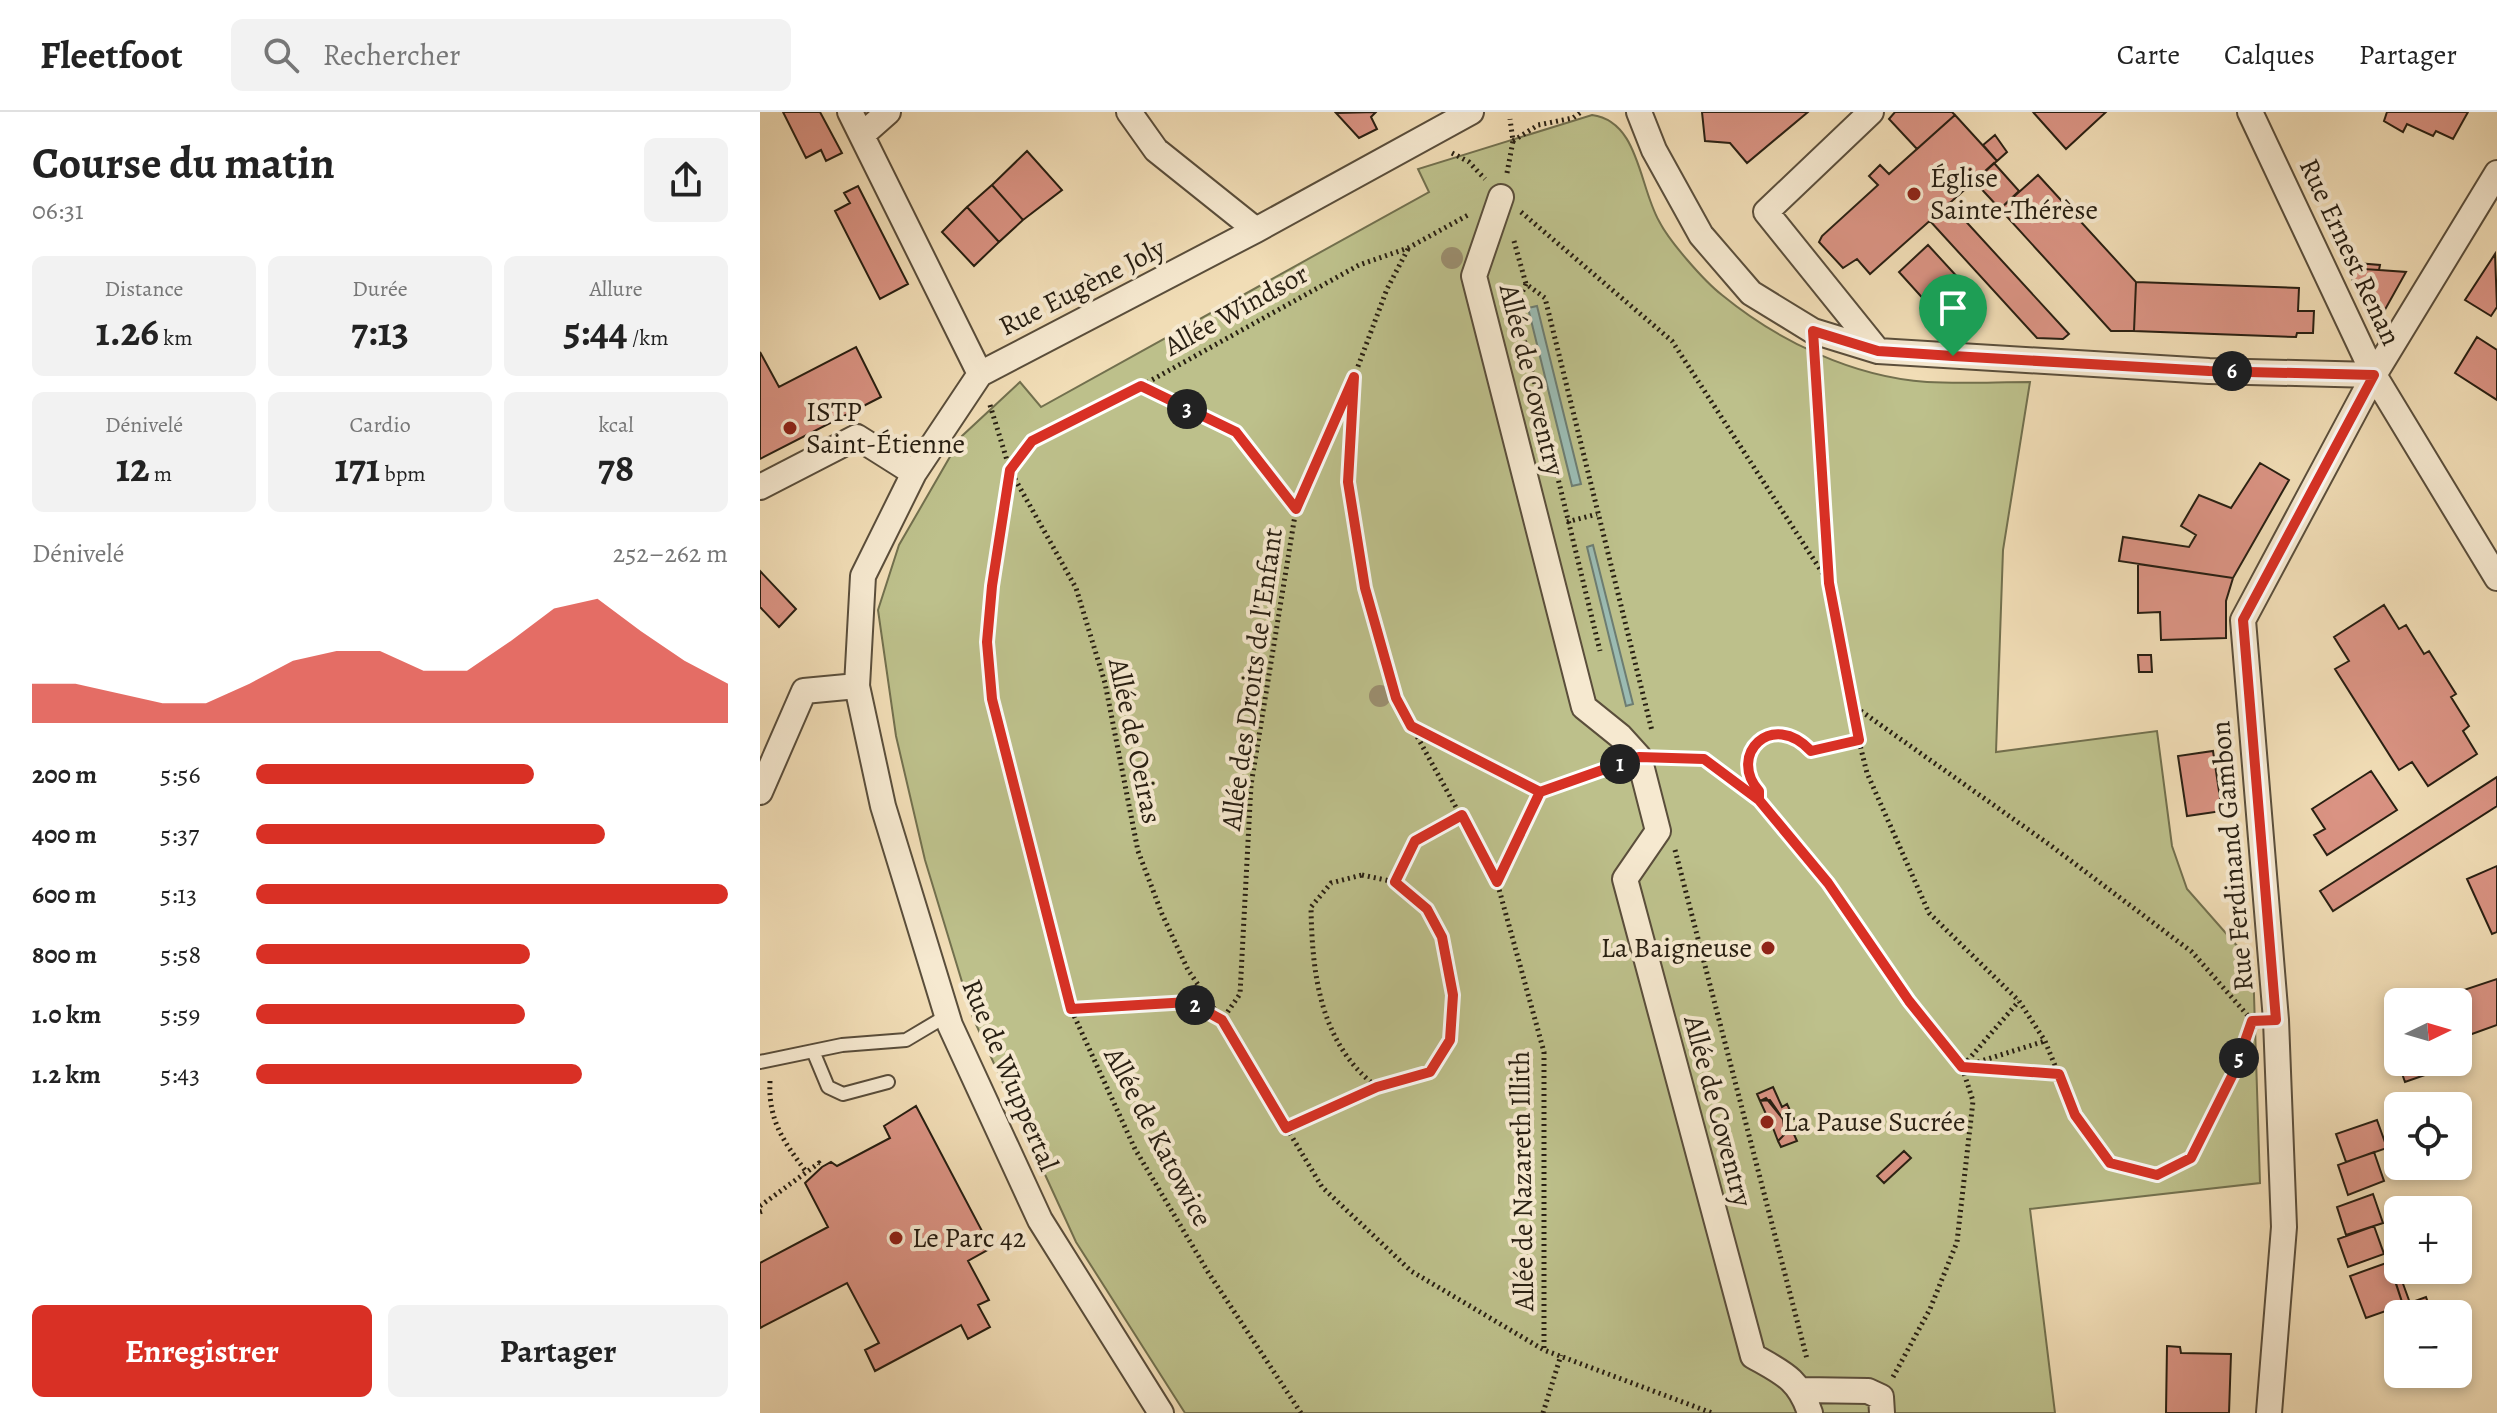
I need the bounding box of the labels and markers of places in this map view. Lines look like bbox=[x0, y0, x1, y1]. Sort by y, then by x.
place label: Église Sainte-Thérèse bbox=[1930, 159, 2098, 229]
marker: Église Sainte-Thérèse bbox=[1905, 185, 1923, 203]
pin bbox=[1919, 274, 1987, 356]
pin: 6 bbox=[2212, 351, 2252, 391]
pin: 3 bbox=[1167, 389, 1207, 429]
place label: ISTP Saint-Étienne bbox=[806, 393, 965, 463]
marker: ISTP Saint-Étienne bbox=[781, 419, 799, 437]
pin: 1 bbox=[1600, 744, 1640, 784]
place label: La Baigneuse bbox=[1601, 929, 1752, 967]
marker: La Baigneuse bbox=[1759, 939, 1777, 957]
pin: 2 bbox=[1175, 985, 1215, 1025]
pin: 5 bbox=[2219, 1038, 2259, 1078]
place label: La Pause Sucrée bbox=[1783, 1103, 1966, 1141]
marker: La Pause Sucrée bbox=[1758, 1113, 1776, 1131]
place label: Le Parc 42 bbox=[912, 1219, 1026, 1257]
marker: Le Parc 42 bbox=[887, 1229, 905, 1247]

